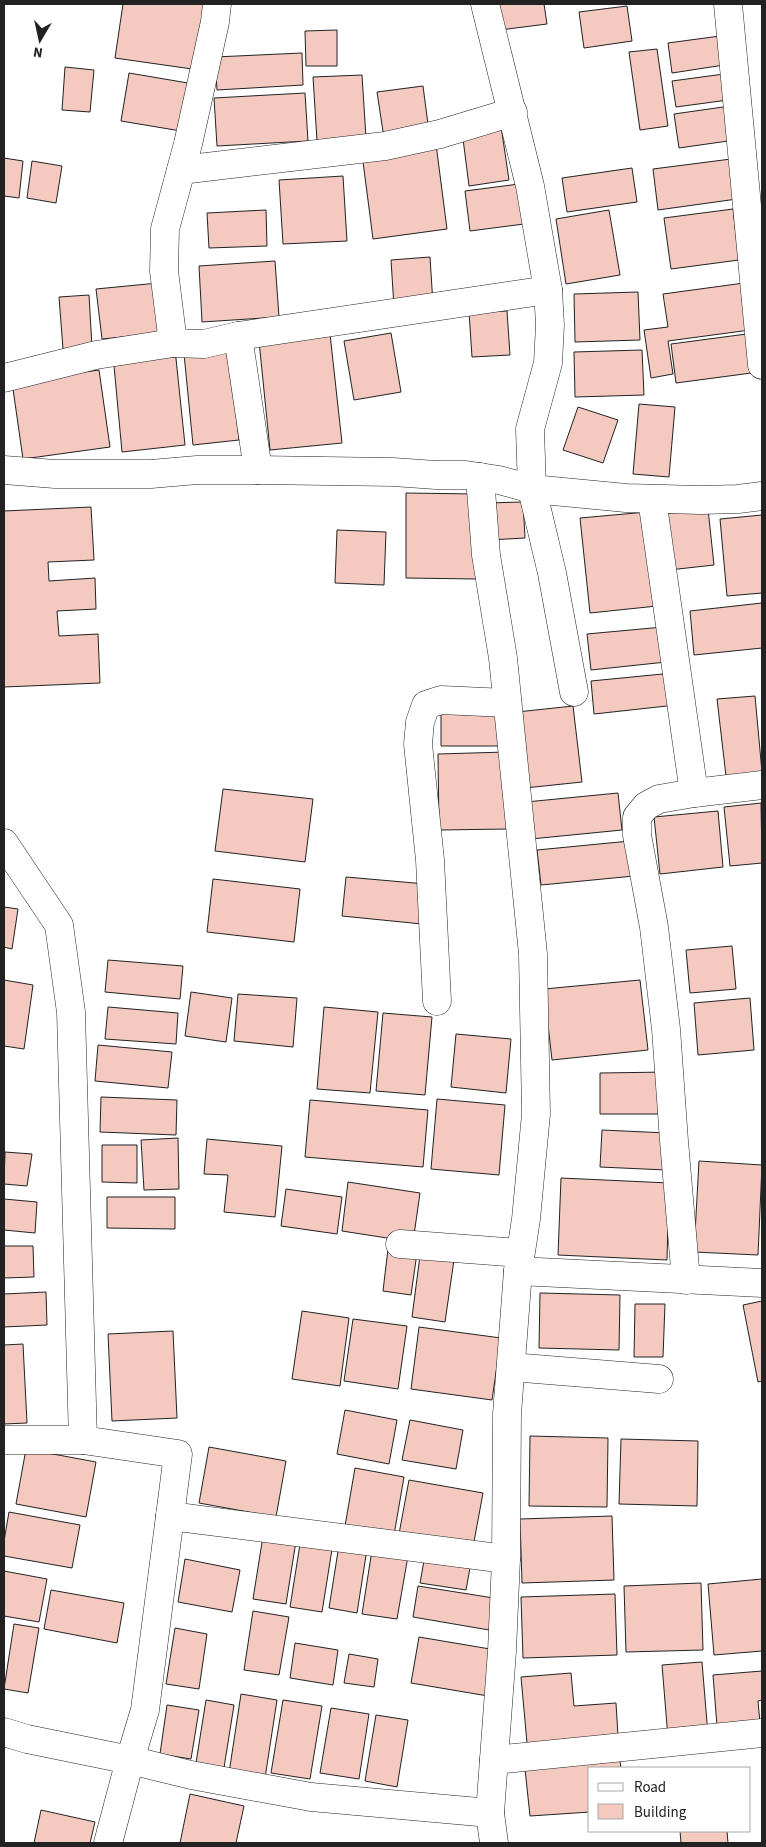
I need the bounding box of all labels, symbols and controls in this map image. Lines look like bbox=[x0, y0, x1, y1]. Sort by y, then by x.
north arrow bbox=[15, 15, 65, 65]
text: N bbox=[32, 41, 44, 62]
legend bbox=[588, 1767, 751, 1832]
text: Road bbox=[634, 1777, 666, 1798]
text: Building bbox=[634, 1802, 687, 1823]

